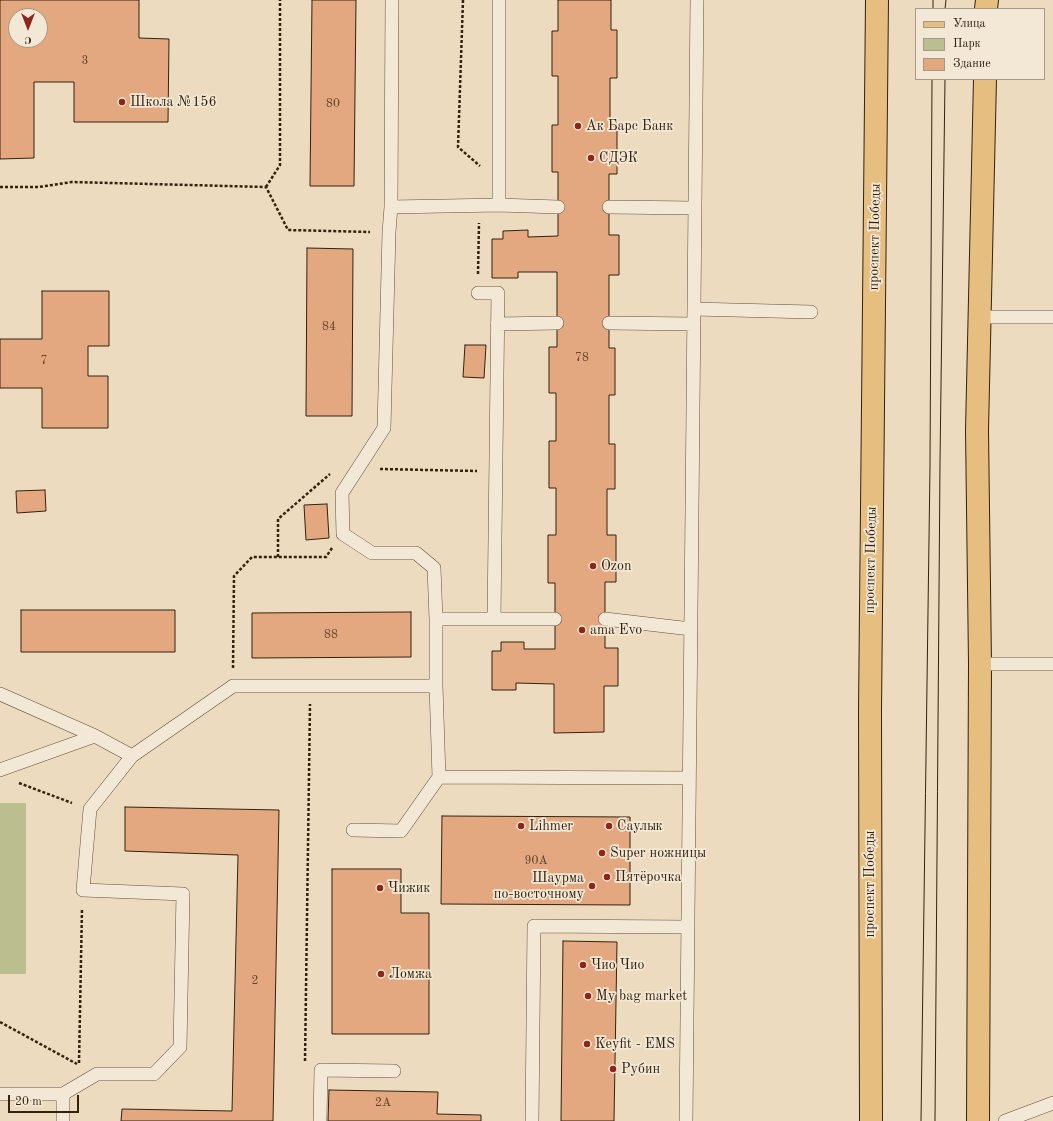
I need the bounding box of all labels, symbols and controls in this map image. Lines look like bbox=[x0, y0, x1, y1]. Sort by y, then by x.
north arrow bbox=[8, 8, 48, 48]
legend bbox=[915, 8, 1045, 80]
text: Улица bbox=[953, 18, 986, 30]
text: С bbox=[24, 34, 32, 45]
text: Парк bbox=[953, 38, 981, 50]
house number: 3 bbox=[82, 54, 88, 68]
text: Здание bbox=[953, 58, 991, 70]
place label: Школа №156 bbox=[130, 94, 217, 110]
marker: Школа №156 bbox=[117, 97, 127, 107]
house number: 80 bbox=[326, 97, 340, 111]
place label: Ак Барс Банк bbox=[586, 118, 673, 134]
marker: Ак Барс Банк bbox=[573, 121, 583, 131]
place label: СДЭК bbox=[599, 150, 638, 166]
marker: СДЭК bbox=[586, 153, 596, 163]
street label: проспект Победы bbox=[866, 183, 884, 291]
house number: 84 bbox=[322, 320, 336, 334]
house number: 78 bbox=[575, 351, 589, 365]
house number: 7 bbox=[41, 354, 47, 368]
street label: проспект Победы bbox=[862, 506, 880, 614]
place label: Ozon bbox=[601, 558, 631, 574]
marker: Ozon bbox=[588, 561, 598, 571]
place label: ama Evo bbox=[590, 622, 642, 638]
marker: ama Evo bbox=[577, 625, 587, 635]
house number: 88 bbox=[324, 628, 338, 642]
place label: Lihmer bbox=[529, 818, 573, 834]
place label: Саулык bbox=[617, 818, 663, 834]
marker: Lihmer bbox=[516, 821, 526, 831]
marker: Саулык bbox=[604, 821, 614, 831]
street label: проспект Победы bbox=[862, 830, 878, 938]
place label: Super ножницы bbox=[610, 845, 706, 861]
marker: Super ножницы bbox=[597, 848, 607, 858]
house number: 90А bbox=[524, 854, 548, 868]
place label: Пятёрочка bbox=[615, 869, 681, 885]
place label: Шаурма по-восточному bbox=[494, 870, 584, 902]
marker: Пятёрочка bbox=[602, 872, 612, 882]
place label: Чижик bbox=[388, 880, 430, 896]
marker: Шаурма по-восточному bbox=[587, 881, 597, 891]
marker: Чижик bbox=[375, 883, 385, 893]
place label: Чио Чио bbox=[591, 957, 644, 973]
marker: Чио Чио bbox=[578, 960, 588, 970]
place label: Ломжа bbox=[389, 966, 432, 982]
marker: Ломжа bbox=[376, 969, 386, 979]
house number: 2 bbox=[252, 974, 258, 988]
place label: My bag market bbox=[596, 988, 687, 1004]
marker: My bag market bbox=[583, 991, 593, 1001]
place label: Keyfit - EMS bbox=[595, 1036, 675, 1052]
marker: Keyfit - EMS bbox=[582, 1039, 592, 1049]
place label: Рубин bbox=[621, 1061, 660, 1077]
marker: Рубин bbox=[608, 1064, 618, 1074]
scale bar bbox=[10, 1087, 81, 1113]
text: 20 m bbox=[15, 1096, 42, 1108]
house number: 2А bbox=[375, 1096, 391, 1110]

